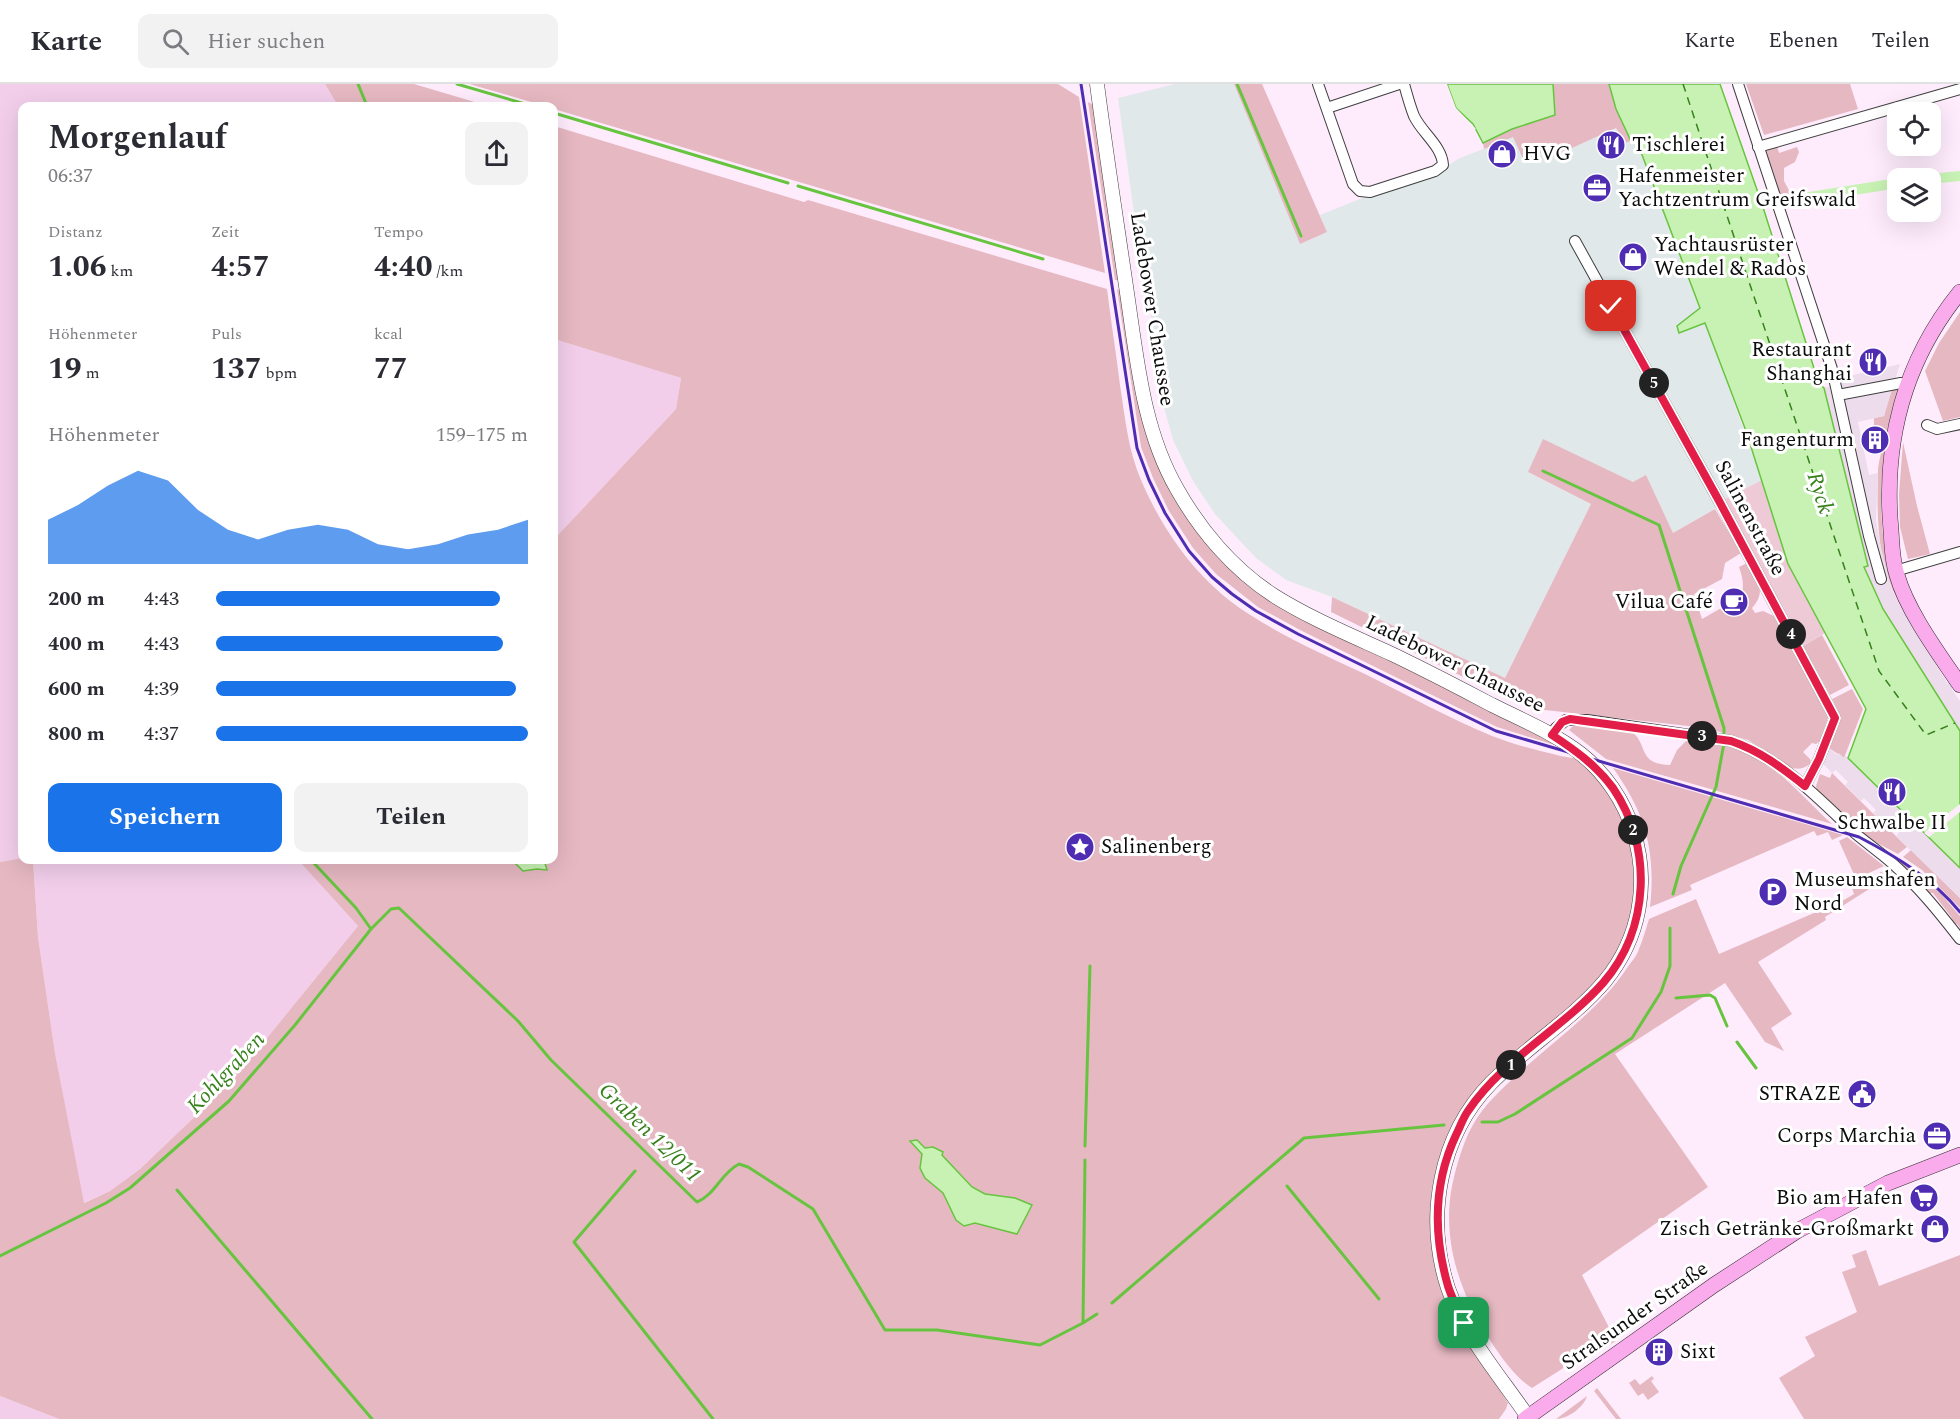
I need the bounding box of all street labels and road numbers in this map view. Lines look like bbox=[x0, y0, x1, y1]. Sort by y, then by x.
street label: Ladebower Chaussee bbox=[1121, 210, 1183, 408]
street label: Salinenstraße bbox=[1706, 454, 1794, 582]
street label: Ladebower Chaussee bbox=[1360, 607, 1550, 721]
street label: Stralsunder Straße bbox=[1555, 1253, 1715, 1379]

